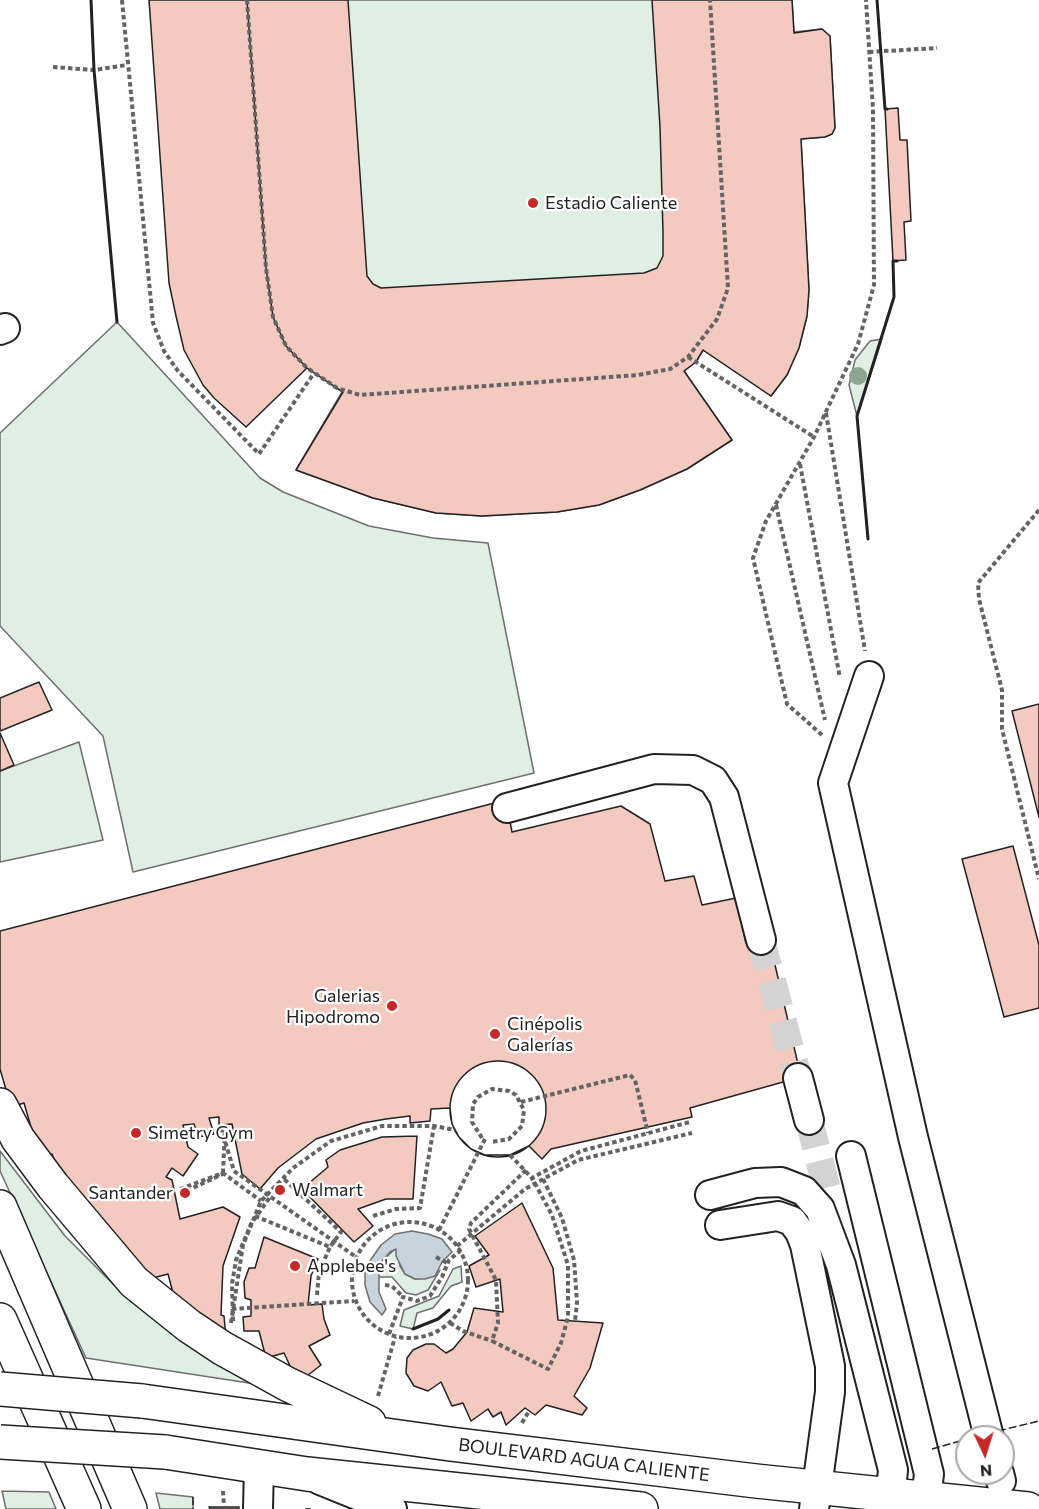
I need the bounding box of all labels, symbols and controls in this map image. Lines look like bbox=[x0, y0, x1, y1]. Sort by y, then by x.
place label: Estadio Caliente bbox=[545, 192, 677, 214]
marker: Estadio Caliente bbox=[526, 196, 540, 210]
place label: Galerias Hipodromo bbox=[286, 985, 380, 1028]
marker: Galerias Hipodromo bbox=[385, 999, 399, 1013]
place label: Cinépolis Galerías bbox=[507, 1013, 583, 1056]
marker: Cinépolis Galerías bbox=[488, 1027, 502, 1041]
place label: Simetry Gym bbox=[148, 1122, 253, 1144]
marker: Simetry Gym bbox=[129, 1126, 143, 1140]
place label: Walmart bbox=[292, 1179, 363, 1201]
place label: Santander bbox=[89, 1182, 173, 1204]
marker: Walmart bbox=[273, 1183, 287, 1197]
marker: Santander bbox=[178, 1186, 192, 1200]
place label: Applebee's bbox=[307, 1255, 396, 1277]
marker: Applebee's bbox=[288, 1259, 302, 1273]
north arrow bbox=[955, 1425, 1015, 1485]
street label: BOULEVARD AGUA CALIENTE bbox=[457, 1434, 711, 1486]
text: N bbox=[980, 1462, 993, 1481]

